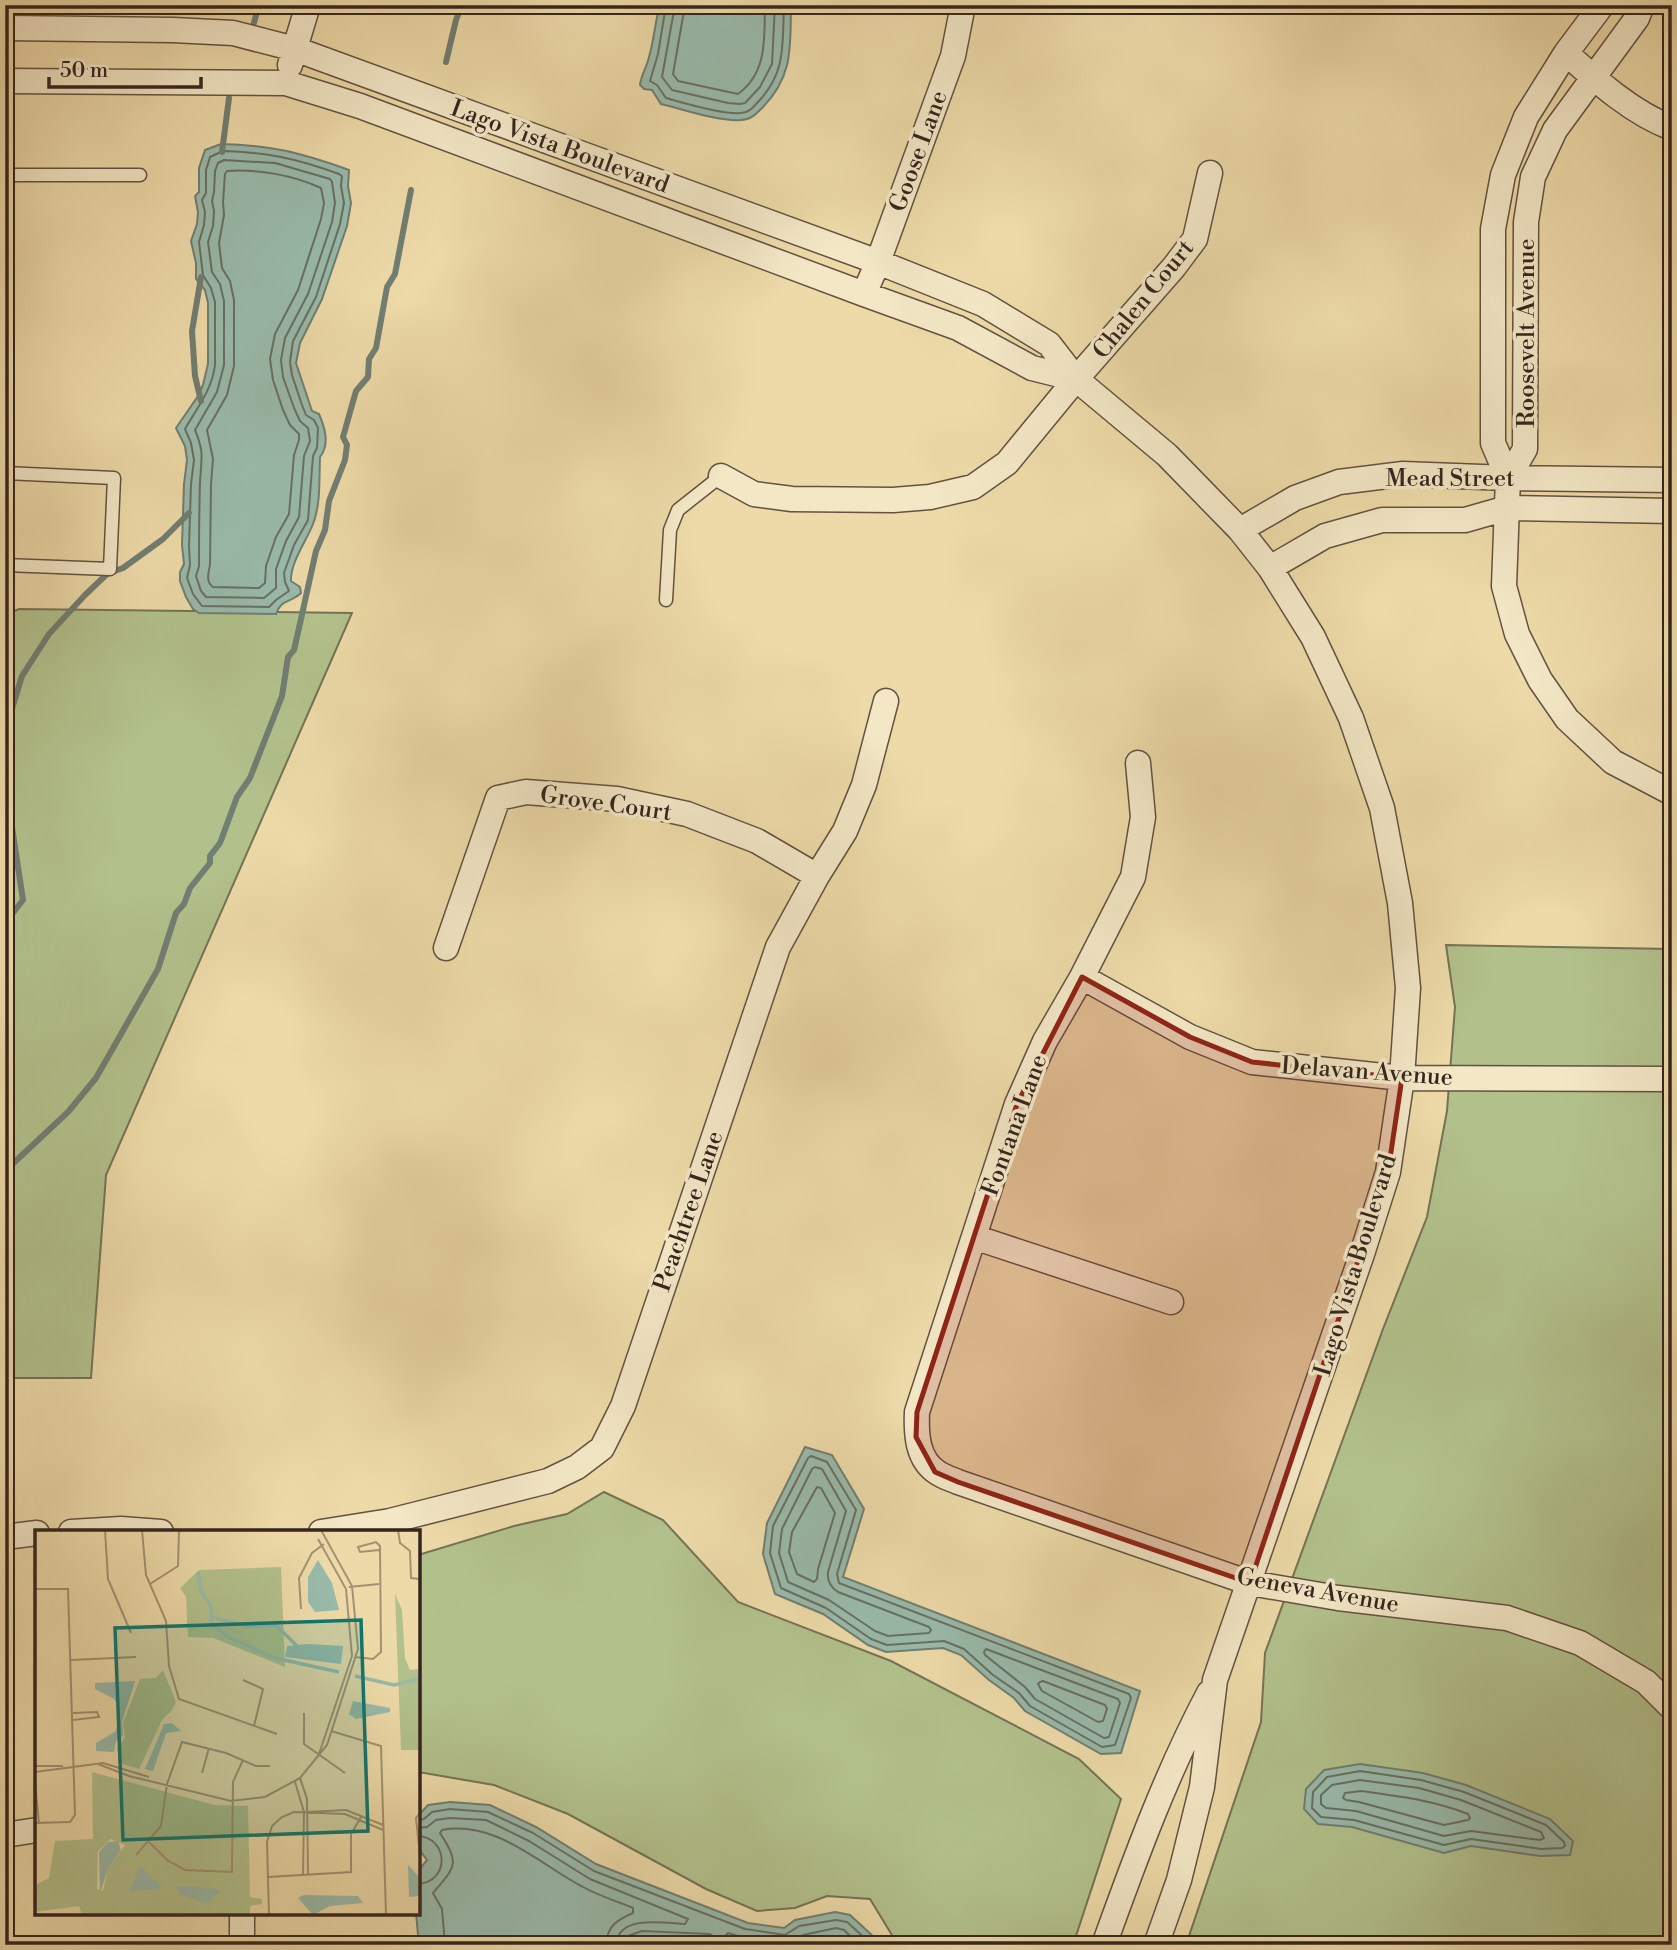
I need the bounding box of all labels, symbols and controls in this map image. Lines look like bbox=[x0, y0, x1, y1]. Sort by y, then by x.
scale bar bbox=[49, 46, 201, 90]
text: 50 m bbox=[60, 58, 108, 84]
street label: Goose Lane bbox=[883, 87, 955, 216]
street label: Lago Vista Boulevard bbox=[446, 93, 673, 201]
street label: Chalen Court bbox=[1087, 234, 1201, 365]
street label: Roosevelt Avenue bbox=[1512, 238, 1542, 428]
street label: Mead Street bbox=[1385, 464, 1515, 494]
street label: Grove Court bbox=[538, 780, 674, 828]
street label: Fontana Lane bbox=[975, 1050, 1054, 1200]
street label: Delavan Avenue bbox=[1280, 1051, 1454, 1093]
street label: Peachtree Lane bbox=[647, 1127, 730, 1295]
street label: Lago Vista Boulevard bbox=[1308, 1150, 1404, 1380]
inset map bbox=[35, 1530, 420, 1915]
street label: Geneva Avenue bbox=[1234, 1562, 1401, 1620]

